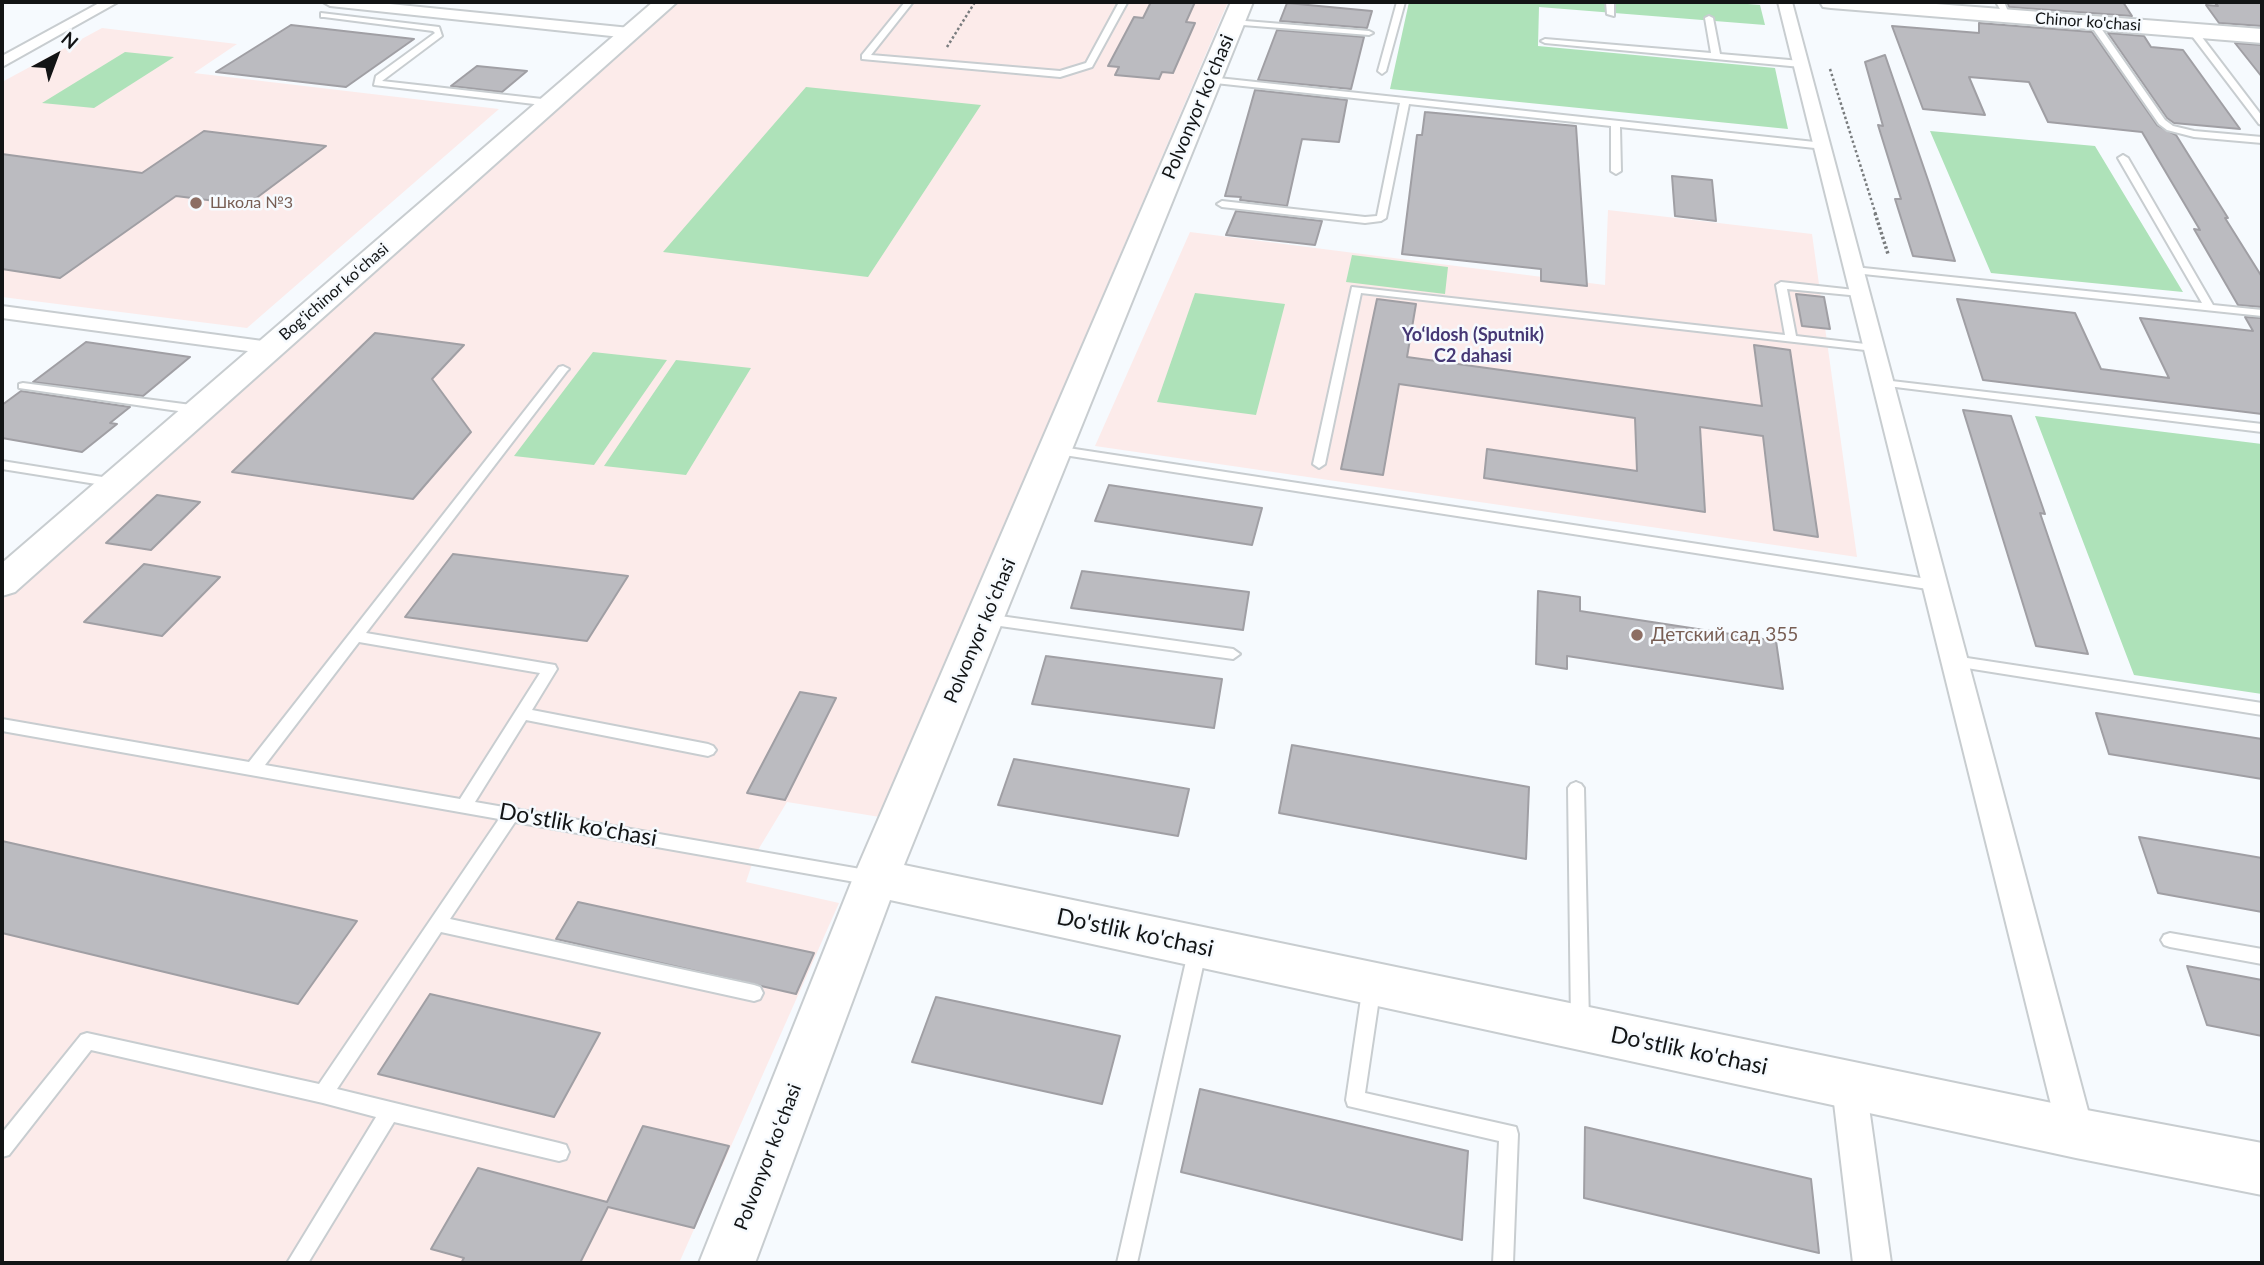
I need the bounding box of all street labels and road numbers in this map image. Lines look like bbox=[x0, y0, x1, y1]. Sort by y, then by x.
street label: Chinor ko'chasi bbox=[2034, 9, 2142, 35]
street label: Polvonyor koʻchasi bbox=[1157, 31, 1239, 183]
street label: Bogʻichinor koʻchasi bbox=[275, 239, 393, 345]
street label: Polvonyor koʻchasi bbox=[939, 555, 1021, 707]
street label: Do'stlik ko'chasi bbox=[497, 798, 659, 852]
street label: Do'stlik ko'chasi bbox=[1054, 903, 1216, 963]
street label: Do'stlik ko'chasi bbox=[1608, 1021, 1770, 1081]
street label: Polvonyor koʻchasi bbox=[730, 1081, 806, 1233]

